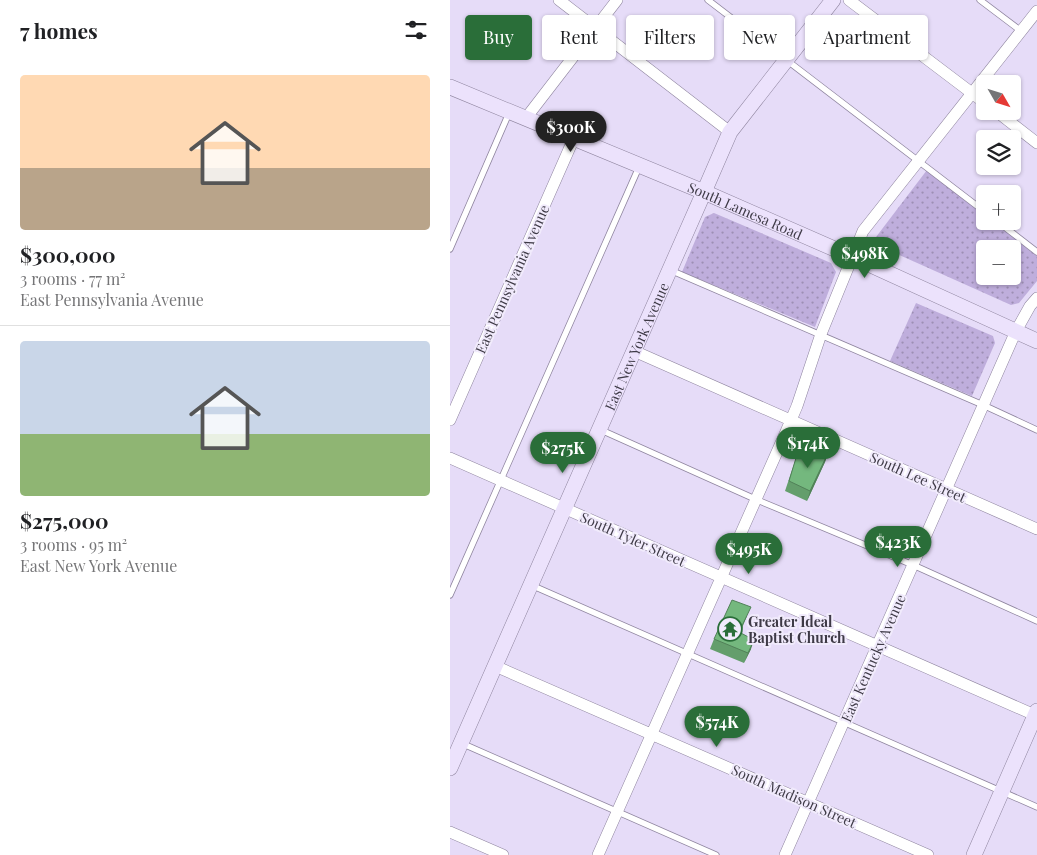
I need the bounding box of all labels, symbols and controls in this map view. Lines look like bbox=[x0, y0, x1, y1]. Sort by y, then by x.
chip: Buy bbox=[465, 15, 532, 60]
chip: Rent bbox=[542, 15, 616, 60]
chip: Filters bbox=[626, 15, 714, 60]
chip: New bbox=[724, 15, 795, 60]
chip: Apartment bbox=[805, 15, 928, 60]
text: 7 homes bbox=[20, 16, 98, 44]
icon: filters bbox=[402, 16, 430, 44]
north arrow bbox=[976, 75, 1021, 120]
map controls bbox=[976, 75, 1021, 285]
icon: home bbox=[180, 108, 270, 198]
pin: $300K bbox=[536, 110, 606, 153]
text: $300K bbox=[547, 116, 596, 137]
button: layers bbox=[976, 130, 1021, 175]
street label: South Lamesa Road bbox=[685, 177, 806, 243]
button: + bbox=[976, 185, 1021, 230]
street label: East Pennsylvania Avenue bbox=[471, 202, 553, 356]
pin: $498K bbox=[830, 236, 900, 279]
text: $300,000 bbox=[20, 240, 116, 268]
button: − bbox=[976, 240, 1021, 285]
text: $498K bbox=[842, 242, 888, 263]
text: 3 rooms · 77 m² bbox=[20, 268, 126, 289]
street label: East New York Avenue bbox=[599, 279, 673, 413]
text: East Pennsylvania Avenue bbox=[20, 289, 204, 310]
icon: home bbox=[180, 373, 270, 463]
pin: $174K bbox=[773, 426, 843, 469]
pin: $275K bbox=[528, 432, 598, 474]
text: $174K bbox=[787, 432, 829, 453]
text: $275K bbox=[541, 437, 585, 458]
street label: South Lee Street bbox=[867, 447, 970, 507]
text: $275,000 bbox=[20, 506, 109, 534]
street label: South Tyler Street bbox=[577, 507, 689, 571]
pin: $423K bbox=[863, 526, 933, 568]
text: $423K bbox=[875, 531, 921, 552]
pin: $495K bbox=[714, 532, 784, 575]
text: 3 rooms · 95 m² bbox=[20, 534, 127, 555]
text: $495K bbox=[726, 538, 772, 559]
text: East New York Avenue bbox=[20, 555, 177, 576]
street label: East Kentucky Avenue bbox=[836, 591, 910, 725]
place label: Greater Ideal Baptist Church bbox=[748, 612, 846, 647]
temple icon: Greater Ideal Baptist Church bbox=[717, 616, 743, 642]
pin: $574K bbox=[682, 706, 752, 748]
text: $574K bbox=[696, 711, 738, 732]
street label: South Madison Street bbox=[729, 760, 860, 833]

